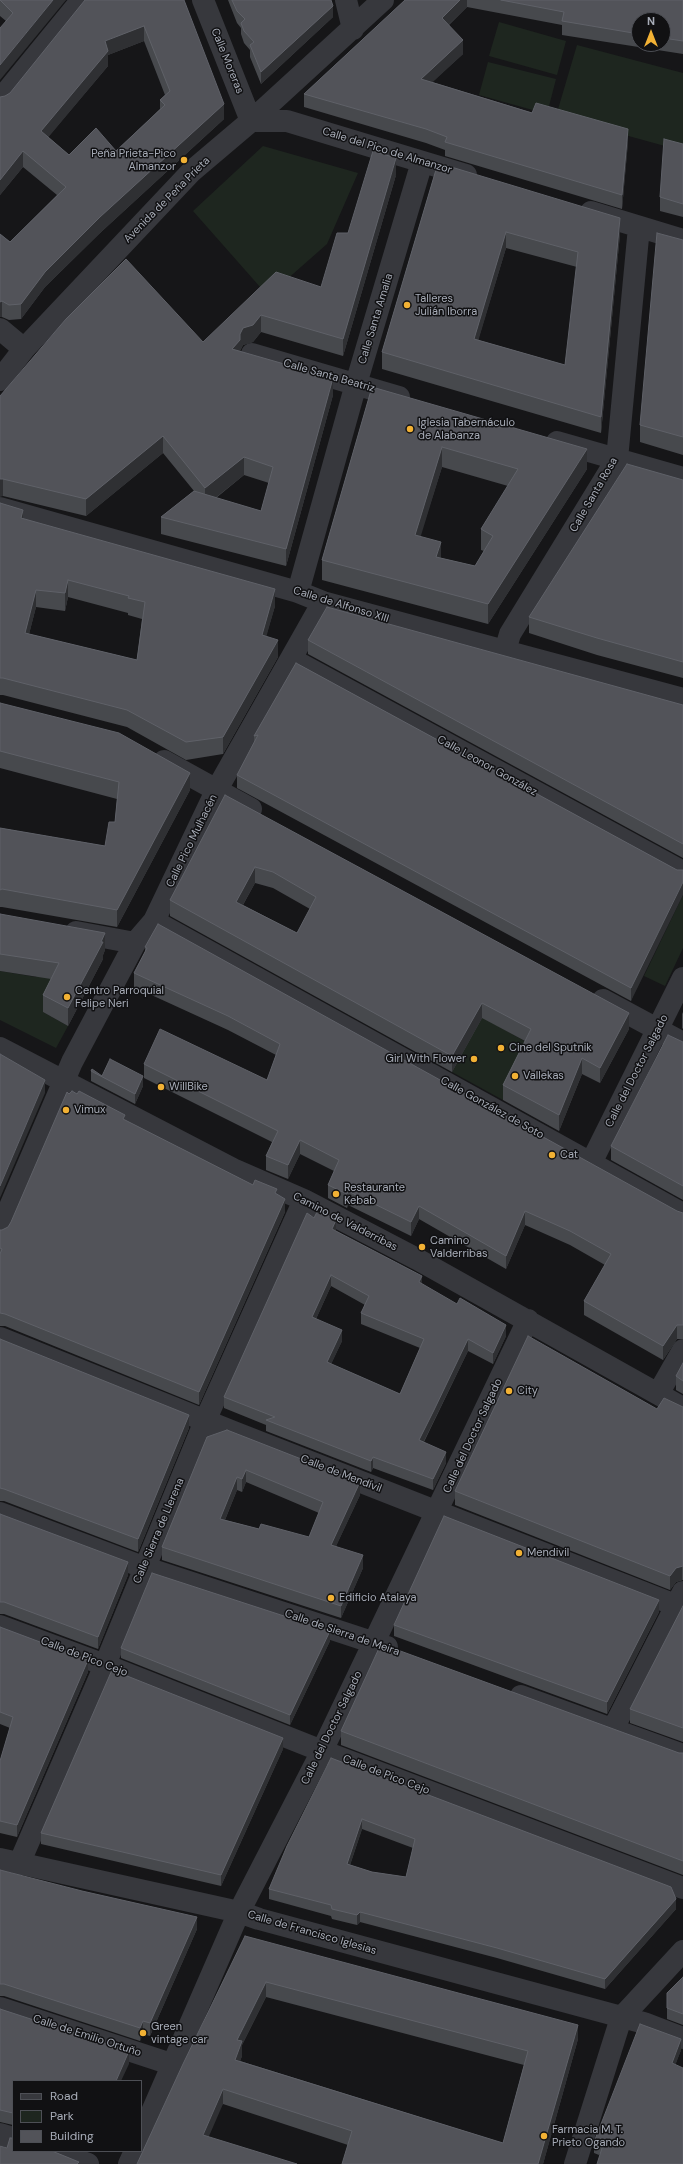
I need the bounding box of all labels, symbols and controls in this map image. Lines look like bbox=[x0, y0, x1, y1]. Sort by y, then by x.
north arrow bbox=[631, 12, 671, 52]
text: N bbox=[647, 14, 655, 28]
street label: Calle Moreras bbox=[208, 26, 246, 96]
street label: Calle del Pico de Almanzor bbox=[321, 125, 453, 177]
place label: Peña Prieta-Pico Almanzor bbox=[91, 147, 176, 173]
street label: Avenida de Peña Prieta bbox=[121, 154, 213, 246]
marker: Peña Prieta-Pico Almanzor bbox=[179, 155, 189, 165]
street label: Calle Santa Amalia bbox=[356, 272, 396, 366]
place label: Talleres Julián Iborra bbox=[415, 292, 477, 318]
marker: Talleres Julián Iborra bbox=[402, 300, 412, 310]
street label: Calle Santa Beatriz bbox=[282, 357, 376, 395]
place label: Iglesia Tabernáculo de Alabanza bbox=[418, 416, 515, 442]
marker: Iglesia Tabernáculo de Alabanza bbox=[405, 424, 415, 434]
street label: Calle Santa Rosa bbox=[567, 455, 621, 535]
street label: Calle de Alfonso XIII bbox=[292, 584, 390, 626]
street label: Calle Leonor González bbox=[435, 733, 539, 799]
street label: Calle Pico Mulhacén bbox=[164, 792, 220, 890]
place label: Centro Parroquial Felipe Neri bbox=[75, 984, 164, 1010]
marker: Centro Parroquial Felipe Neri bbox=[62, 992, 72, 1002]
street label: Calle del Doctor Salgado bbox=[603, 1012, 671, 1130]
place label: Cine del Sputnik bbox=[509, 1041, 592, 1055]
marker: Cine del Sputnik bbox=[496, 1043, 506, 1053]
place label: Girl With Flower bbox=[386, 1052, 466, 1066]
marker: Girl With Flower bbox=[469, 1054, 479, 1064]
place label: Vallekas bbox=[523, 1069, 564, 1083]
marker: Vallekas bbox=[510, 1071, 520, 1081]
street label: Calle González de Soto bbox=[438, 1074, 546, 1142]
place label: WillBike bbox=[169, 1080, 208, 1094]
marker: WillBike bbox=[156, 1082, 166, 1092]
place label: Vimux bbox=[74, 1103, 106, 1117]
marker: Vimux bbox=[61, 1105, 71, 1115]
place label: Cat bbox=[560, 1148, 578, 1162]
marker: Cat bbox=[547, 1150, 557, 1160]
place label: Restaurante Kebab bbox=[344, 1181, 405, 1207]
marker: Restaurante Kebab bbox=[331, 1189, 341, 1199]
street label: Camino de Valderribas bbox=[290, 1190, 400, 1254]
place label: Camino Valderribas bbox=[430, 1234, 487, 1260]
marker: Camino Valderribas bbox=[417, 1242, 427, 1252]
street label: Calle del Doctor Salgado bbox=[441, 1377, 505, 1495]
place label: City bbox=[517, 1384, 538, 1398]
marker: City bbox=[504, 1386, 514, 1396]
street label: Calle de Mendívil bbox=[298, 1452, 384, 1496]
street label: Calle Sierra de Llerena bbox=[131, 1476, 187, 1586]
place label: Mendivil bbox=[527, 1546, 569, 1560]
marker: Mendivil bbox=[514, 1548, 524, 1558]
place label: Edificio Atalaya bbox=[339, 1591, 416, 1605]
marker: Edificio Atalaya bbox=[326, 1593, 336, 1603]
street label: Calle de Sierra de Meira bbox=[283, 1607, 401, 1659]
street label: Calle de Pico Cejo bbox=[39, 1634, 129, 1680]
street label: Calle del Doctor Salgado bbox=[299, 1669, 365, 1787]
street label: Calle de Pico Cejo bbox=[341, 1752, 431, 1798]
street label: Calle de Francisco Iglesias bbox=[246, 1908, 378, 1958]
street label: Calle de Emilio Ortuño bbox=[31, 2012, 143, 2060]
place label: Green vintage car bbox=[151, 2020, 207, 2046]
marker: Green vintage car bbox=[138, 2028, 148, 2038]
legend bbox=[12, 2080, 142, 2152]
text: Road bbox=[50, 2088, 78, 2104]
text: Park bbox=[50, 2108, 74, 2124]
place label: Farmacia M. T. Prieto Ogando bbox=[552, 2123, 625, 2149]
text: Building bbox=[50, 2128, 94, 2144]
marker: Farmacia M. T. Prieto Ogando bbox=[539, 2131, 549, 2141]

